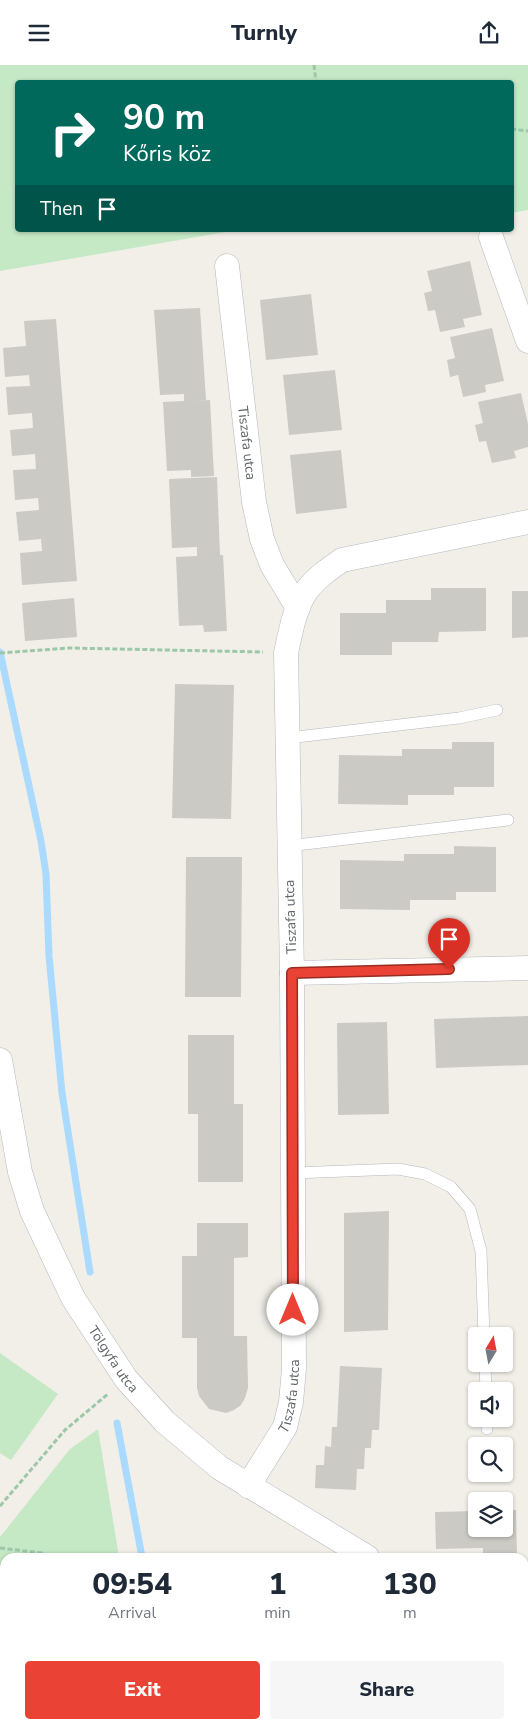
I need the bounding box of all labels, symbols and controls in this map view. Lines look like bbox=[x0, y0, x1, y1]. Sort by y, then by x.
text: Turnly bbox=[231, 18, 297, 48]
icon: menu bbox=[25, 19, 53, 47]
icon: share bbox=[475, 19, 503, 47]
text: 90 m bbox=[123, 94, 205, 141]
icon: right bbox=[40, 100, 105, 165]
text: Kőris köz bbox=[123, 139, 211, 169]
icon: arrive bbox=[93, 195, 121, 223]
text: Then bbox=[40, 196, 83, 222]
street label: Tiszafa utca bbox=[233, 405, 260, 481]
street label: Tiszafa utca bbox=[280, 880, 301, 954]
pin bbox=[428, 918, 470, 969]
icon: arrive bbox=[435, 925, 463, 953]
position arrow bbox=[266, 1283, 318, 1335]
street label: Tölgyfa utca bbox=[84, 1322, 143, 1397]
north arrow bbox=[468, 1327, 512, 1373]
map controls bbox=[468, 1327, 513, 1537]
street label: Tiszafa utca bbox=[274, 1359, 304, 1437]
button: sound bbox=[468, 1382, 513, 1427]
button: search bbox=[468, 1437, 513, 1482]
button: layers bbox=[468, 1492, 513, 1537]
text: 09:54 bbox=[92, 1564, 172, 1605]
text: 1 bbox=[268, 1564, 286, 1605]
text: 130 bbox=[383, 1564, 437, 1605]
text: Arrival bbox=[108, 1602, 156, 1624]
text: min bbox=[264, 1602, 291, 1624]
text: m bbox=[403, 1602, 417, 1624]
button: Exit bbox=[25, 1661, 260, 1719]
button: Share bbox=[270, 1661, 504, 1719]

